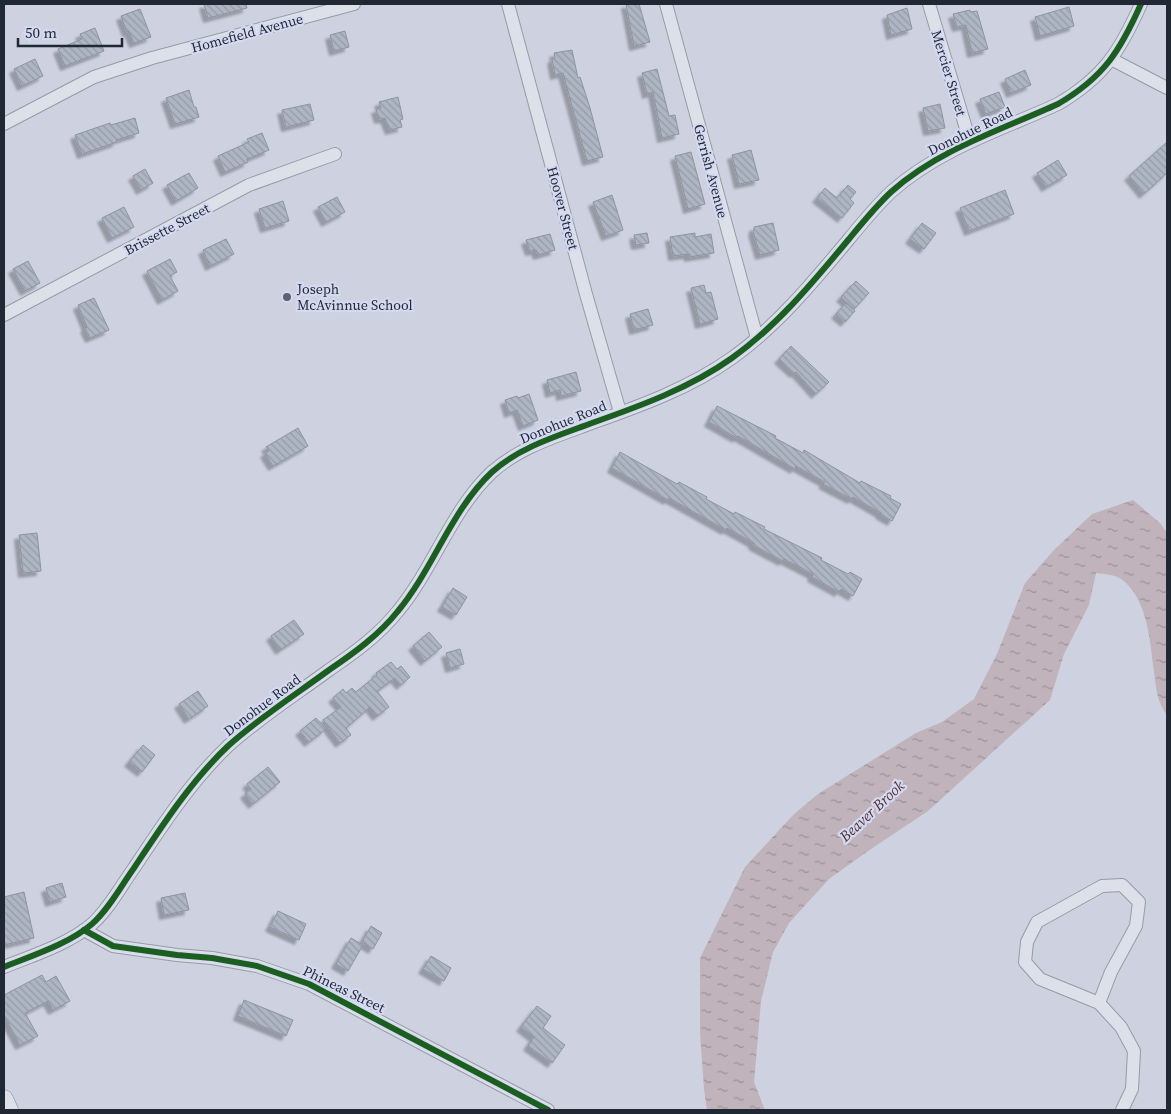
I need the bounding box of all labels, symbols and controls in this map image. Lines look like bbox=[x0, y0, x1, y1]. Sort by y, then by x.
street label: Homefield Avenue bbox=[189, 8, 305, 58]
scale bar bbox=[18, 15, 121, 47]
text: 50 m bbox=[25, 22, 57, 43]
street label: Mercier Street bbox=[926, 28, 972, 119]
street label: Donohue Road bbox=[924, 102, 1016, 160]
street label: Gerrish Avenue bbox=[689, 122, 733, 220]
street label: Hoover Street bbox=[542, 164, 584, 252]
street label: Brissette Street bbox=[121, 198, 214, 260]
place label: Joseph McAvinnue School bbox=[296, 279, 413, 315]
marker: Joseph McAvinnue School bbox=[281, 291, 293, 303]
street label: Donohue Road bbox=[517, 395, 610, 449]
street label: Donohue Road bbox=[219, 669, 305, 741]
water label: Beaver Brook bbox=[834, 775, 909, 847]
street label: Phineas Street bbox=[300, 961, 389, 1018]

